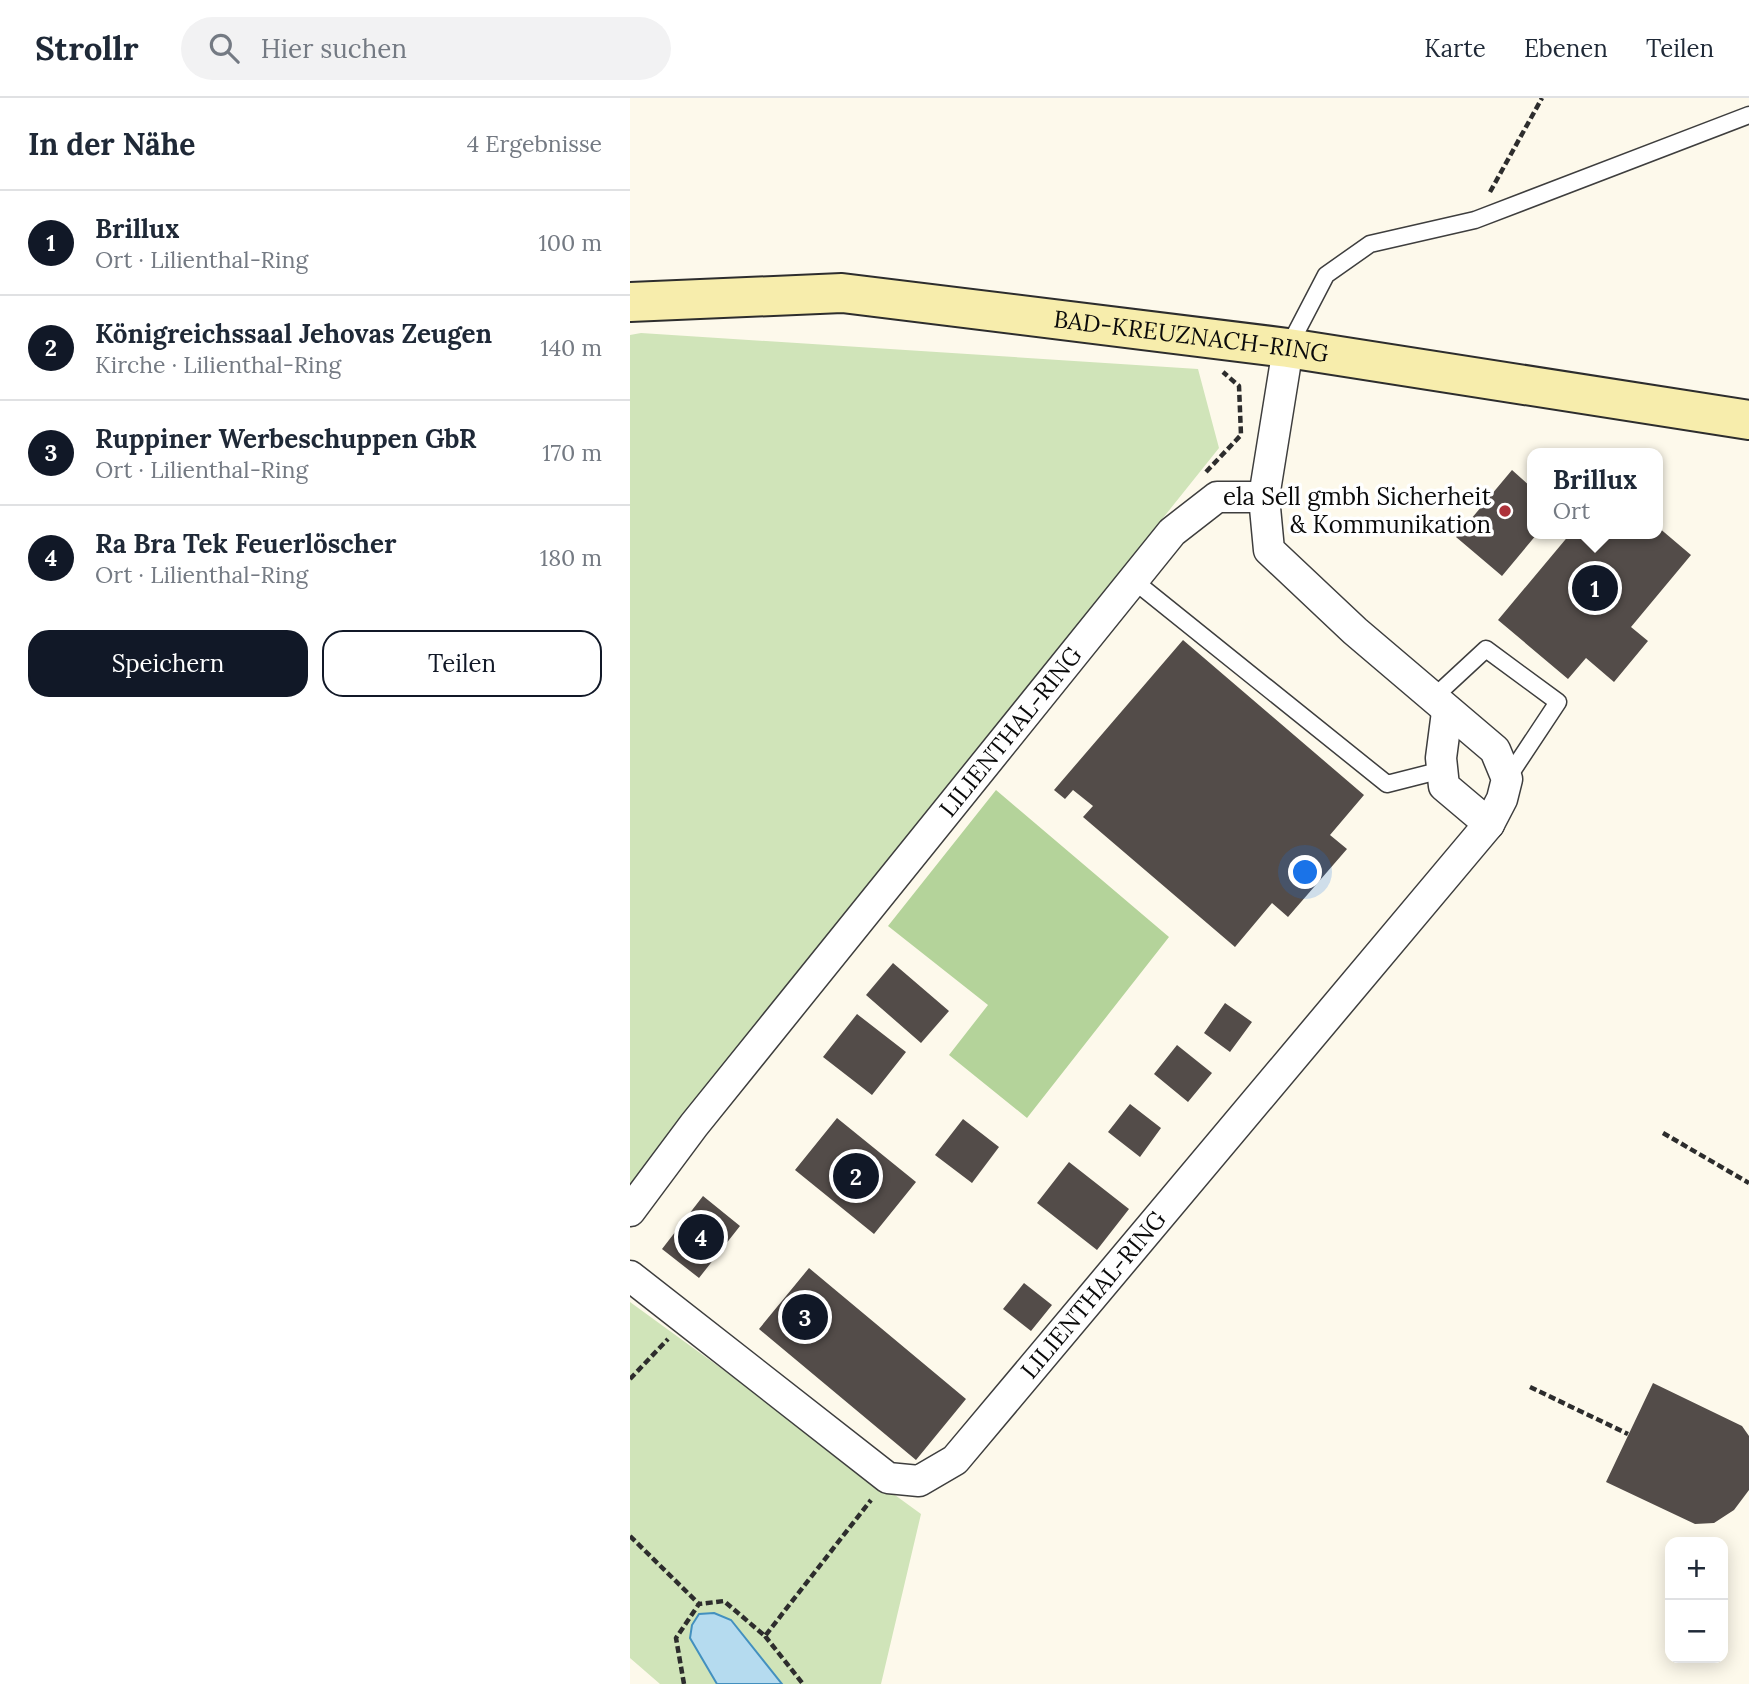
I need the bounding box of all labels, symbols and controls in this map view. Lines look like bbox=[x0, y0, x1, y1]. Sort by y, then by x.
search box bbox=[181, 17, 671, 80]
text: Strollr bbox=[35, 27, 139, 69]
icon: search bbox=[205, 29, 243, 67]
text: Hier suchen bbox=[261, 32, 407, 65]
text: Karte bbox=[1424, 33, 1486, 64]
text: Ebenen bbox=[1524, 33, 1608, 64]
text: Teilen bbox=[1646, 33, 1714, 64]
text: In der Nähe bbox=[28, 125, 196, 163]
text: 4 Ergebnisse bbox=[467, 129, 602, 158]
text: Brillux bbox=[95, 212, 179, 245]
text: 1 bbox=[46, 228, 56, 257]
text: 100 m bbox=[538, 228, 602, 257]
text: Ort · Lilienthal-Ring bbox=[95, 245, 308, 274]
street label: BAD-KREUZNACH-RING bbox=[1052, 303, 1331, 369]
text: Königreichssaal Jehovas Zeugen bbox=[95, 317, 492, 350]
text: 2 bbox=[45, 333, 57, 362]
text: 140 m bbox=[540, 333, 602, 362]
text: Kirche · Lilienthal-Ring bbox=[95, 350, 341, 379]
text: Ruppiner Werbeschuppen GbR bbox=[95, 422, 477, 455]
text: 3 bbox=[45, 438, 57, 467]
text: 170 m bbox=[542, 438, 602, 467]
popup bbox=[1527, 448, 1663, 539]
text: Ort · Lilienthal-Ring bbox=[95, 455, 308, 484]
text: Brillux bbox=[1553, 463, 1637, 496]
place label: ela Sell gmbh Sicherheit & Kommunikation bbox=[1223, 481, 1492, 540]
text: Ort bbox=[1553, 496, 1590, 525]
marker: ela Sell gmbh Sicherheit & Kommunikation bbox=[1497, 503, 1513, 519]
text: Ra Bra Tek Feuerlöscher bbox=[95, 527, 396, 560]
text: 4 bbox=[45, 543, 57, 572]
text: 180 m bbox=[540, 543, 602, 572]
text: Ort · Lilienthal-Ring bbox=[95, 560, 308, 589]
pin: 1 bbox=[1572, 562, 1618, 614]
button: Speichern bbox=[28, 630, 308, 697]
button: Teilen bbox=[322, 630, 602, 697]
street label: LILIENTHAL-RING bbox=[932, 640, 1088, 823]
your location bbox=[1288, 855, 1322, 889]
pin: 2 bbox=[833, 1150, 879, 1202]
street label: LILIENTHAL-RING bbox=[1014, 1204, 1173, 1385]
pin: 4 bbox=[678, 1211, 724, 1263]
pin: 3 bbox=[782, 1291, 828, 1343]
map controls bbox=[1665, 1537, 1728, 1663]
button: + bbox=[1665, 1537, 1728, 1600]
button: − bbox=[1665, 1600, 1728, 1663]

